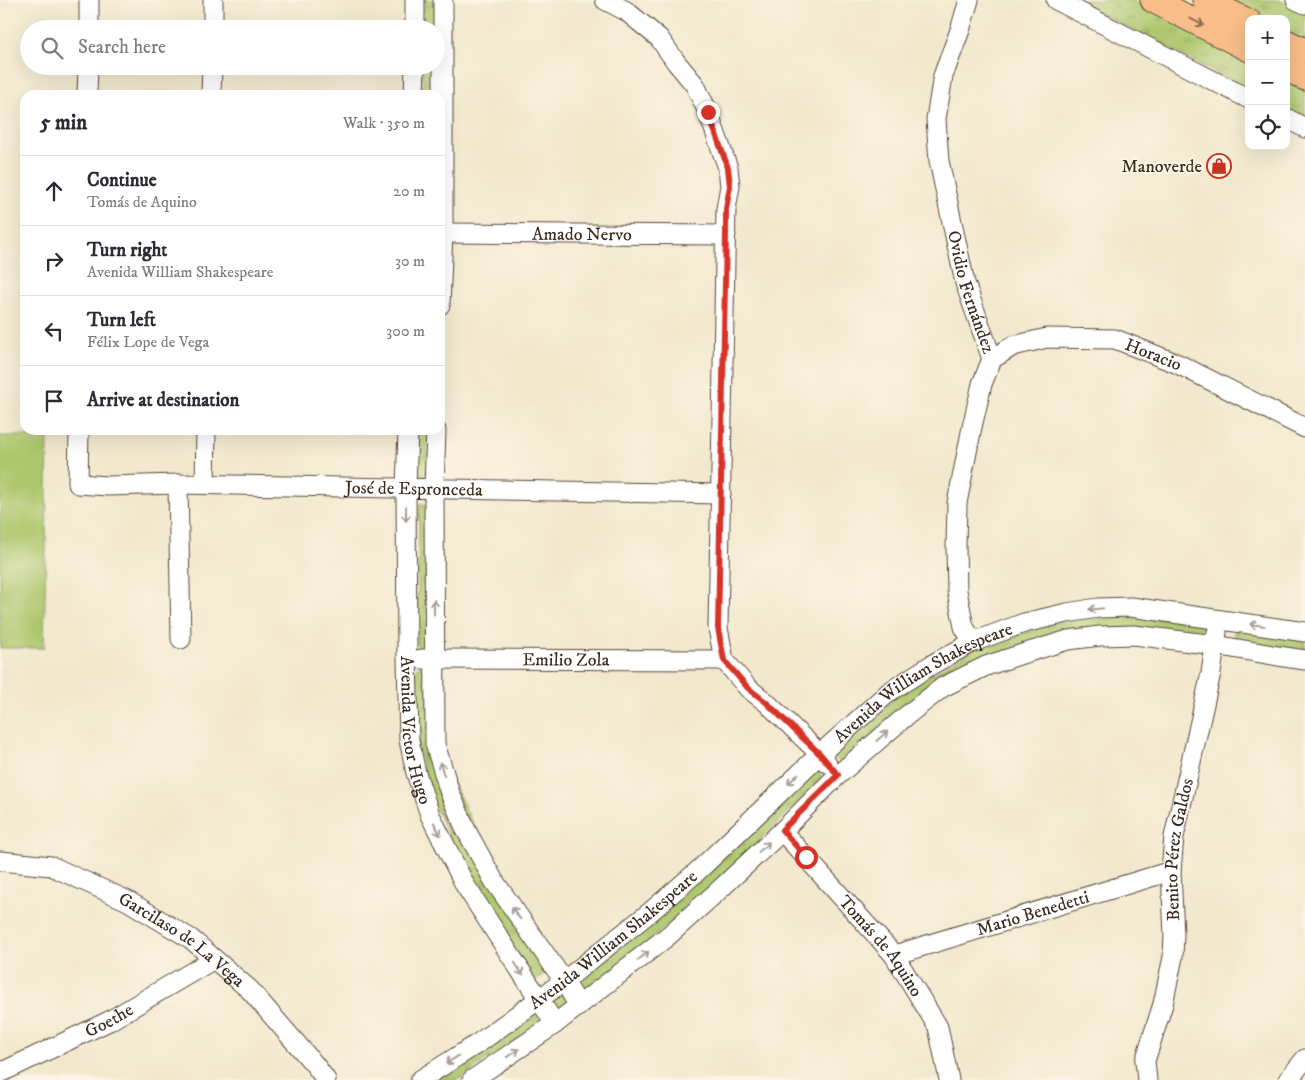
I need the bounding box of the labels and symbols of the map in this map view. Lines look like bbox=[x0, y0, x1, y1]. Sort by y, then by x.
one-way arrow bbox=[1189, 17, 1204, 27]
route end bbox=[697, 101, 720, 124]
shop icon: Manoverde bbox=[1206, 153, 1232, 179]
place label: Manoverde bbox=[1121, 156, 1202, 178]
street label: Amado Nervo bbox=[532, 224, 632, 246]
street label: Ovidio Fernández bbox=[942, 229, 999, 357]
street label: Horacio bbox=[1122, 334, 1185, 376]
street label: José de Espronceda bbox=[343, 477, 483, 502]
one-way arrow bbox=[401, 505, 411, 521]
one-way arrow bbox=[429, 599, 439, 616]
one-way arrow bbox=[1088, 604, 1104, 614]
street label: Avenida William Shakespeare bbox=[830, 618, 1016, 748]
one-way arrow bbox=[1249, 619, 1265, 629]
street label: Emilio Zola bbox=[522, 649, 610, 672]
street label: Avenida Víctor Hugo bbox=[395, 655, 436, 808]
one-way arrow bbox=[876, 731, 889, 742]
one-way arrow bbox=[437, 761, 447, 777]
one-way arrow bbox=[787, 773, 799, 785]
street label: Benito Pérez Galdos bbox=[1161, 776, 1199, 922]
one-way arrow bbox=[433, 821, 442, 836]
one-way arrow bbox=[757, 841, 770, 853]
route start bbox=[795, 846, 818, 869]
street label: Avenida William Shakespeare bbox=[525, 866, 702, 1015]
street label: Mario Benedetti bbox=[974, 886, 1092, 941]
street label: Garcilaso de La Vega bbox=[115, 888, 249, 993]
street label: Tomás de Aquino bbox=[834, 891, 927, 1001]
one-way arrow bbox=[511, 906, 521, 920]
one-way arrow bbox=[636, 950, 649, 961]
one-way arrow bbox=[514, 962, 525, 976]
street label: Goethe bbox=[82, 999, 137, 1043]
one-way arrow bbox=[506, 1048, 520, 1058]
one-way arrow bbox=[446, 1055, 460, 1065]

